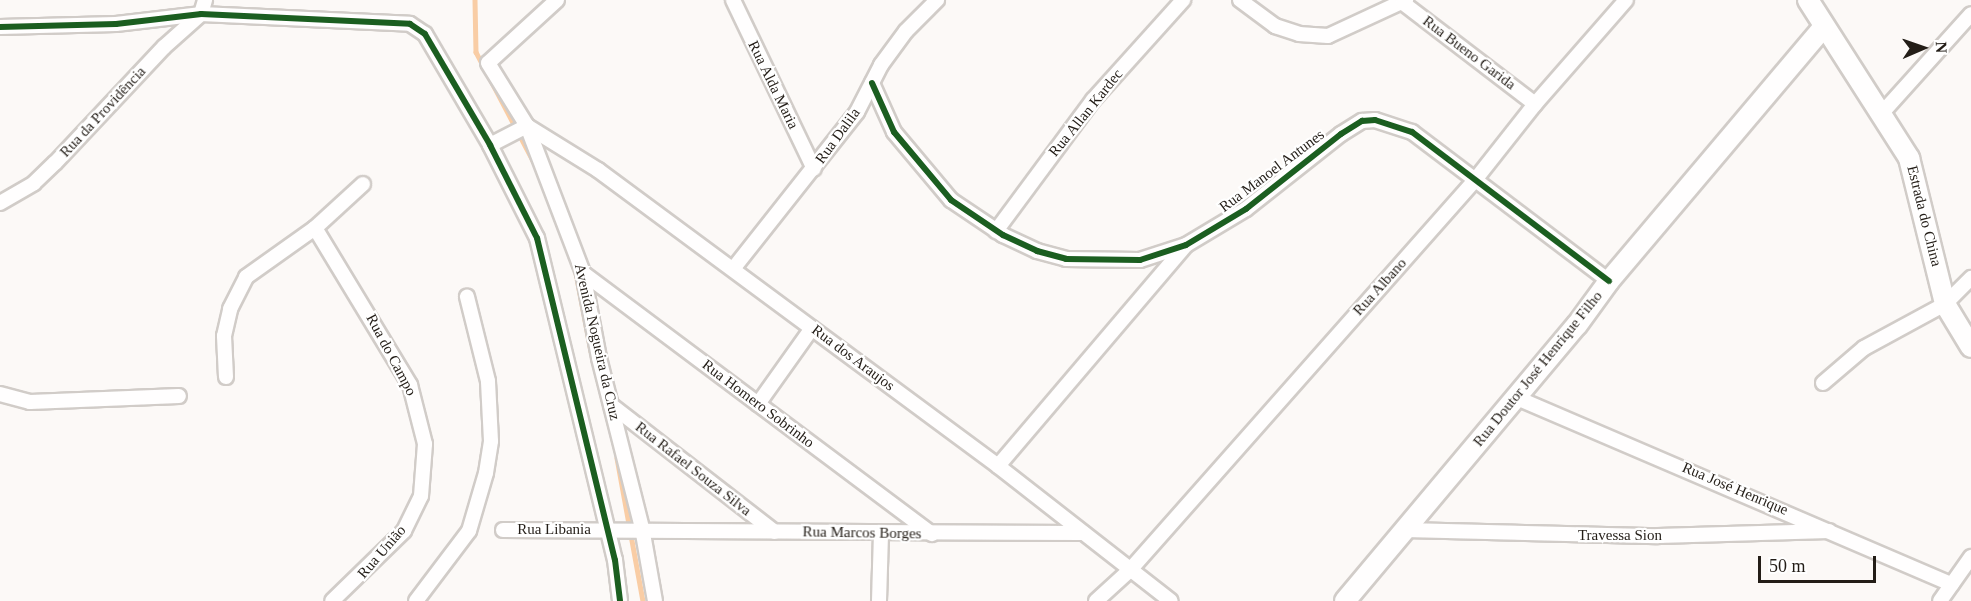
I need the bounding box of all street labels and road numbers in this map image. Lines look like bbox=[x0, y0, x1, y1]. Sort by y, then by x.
street label: Rua Bueno Garida bbox=[1419, 12, 1519, 94]
street label: Rua Alda Maria bbox=[744, 38, 802, 132]
street label: Rua da Providência bbox=[56, 63, 150, 161]
street label: Rua Allan Kardec bbox=[1045, 65, 1127, 161]
street label: Rua Dalila bbox=[812, 105, 864, 167]
street label: Rua Manoel Antunes bbox=[1216, 125, 1328, 217]
street label: Estrada do China bbox=[1903, 164, 1945, 268]
street label: Rua Albano bbox=[1349, 254, 1411, 320]
street label: Avenida Nogueira da Cruz bbox=[570, 262, 624, 422]
street label: Rua Doutor José Henrique Filho bbox=[1470, 288, 1606, 450]
street label: Rua do Campo bbox=[362, 311, 420, 399]
street label: Rua dos Araujos bbox=[808, 321, 898, 395]
street label: Rua Homero Sobrinho bbox=[698, 356, 818, 452]
street label: Rua Rafael Souza Silva bbox=[631, 418, 755, 520]
street label: Rua José Henrique bbox=[1679, 459, 1791, 519]
street label: Rua Libania bbox=[517, 521, 591, 539]
street label: Rua União bbox=[354, 522, 410, 582]
street label: Rua Marcos Borges bbox=[802, 523, 922, 543]
street label: Travessa Sion bbox=[1578, 527, 1662, 545]

